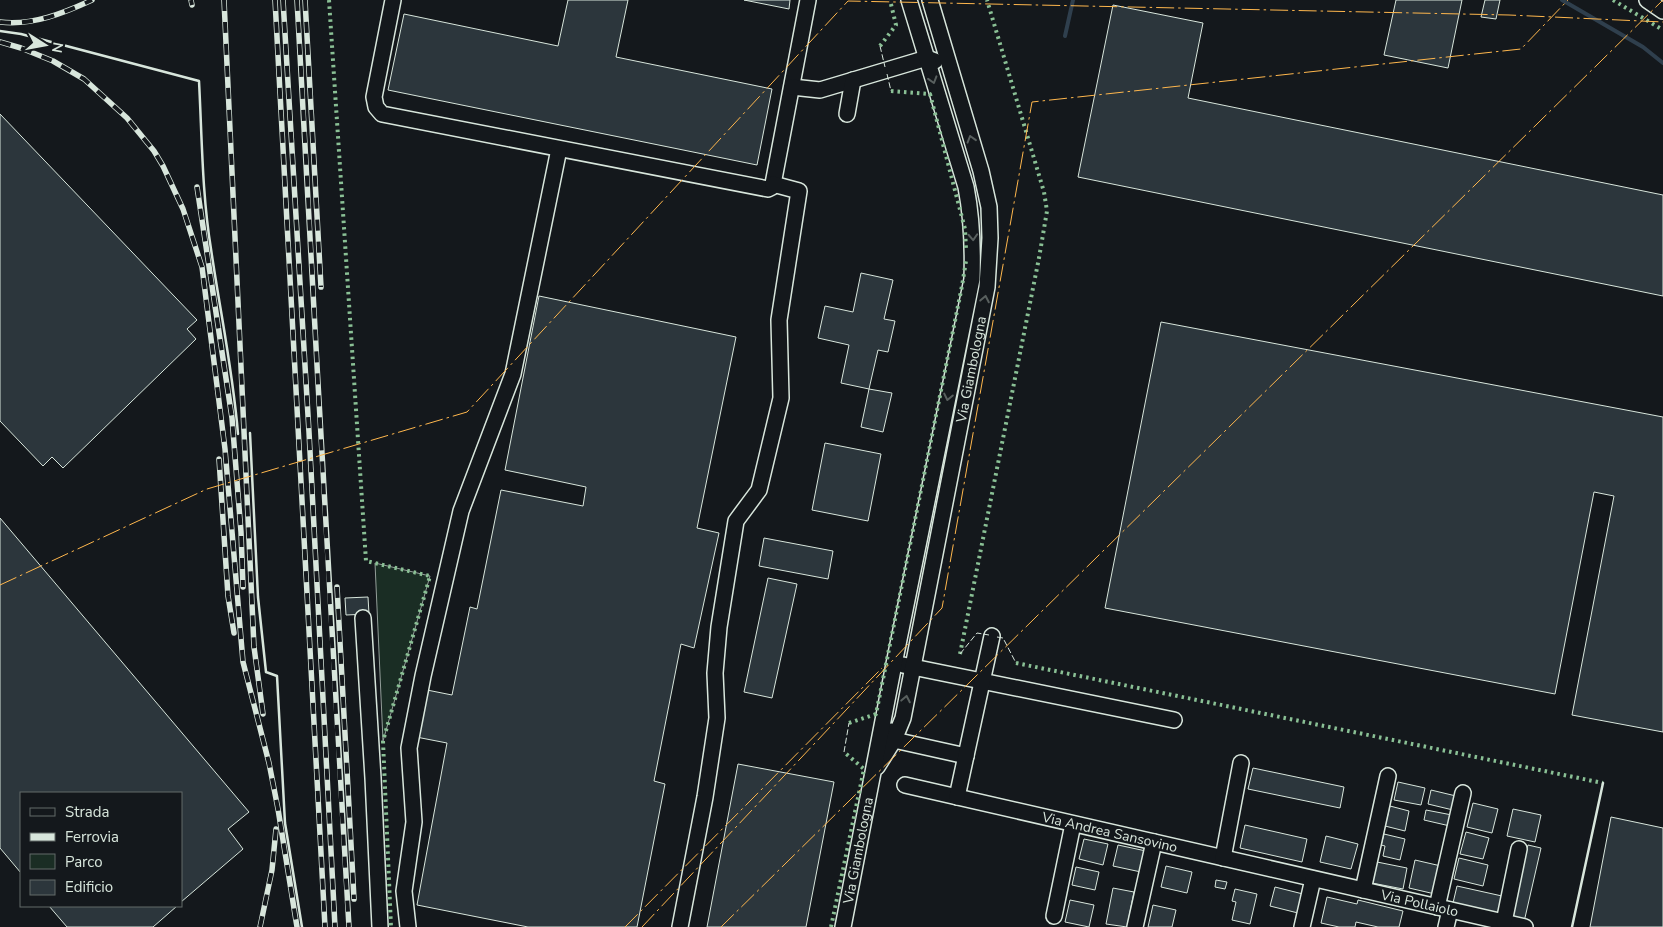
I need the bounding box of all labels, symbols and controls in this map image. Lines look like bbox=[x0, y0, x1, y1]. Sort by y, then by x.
north arrow bbox=[20, 20, 70, 70]
text: N bbox=[47, 40, 68, 54]
one-way arrow bbox=[928, 75, 938, 84]
one-way arrow bbox=[967, 136, 977, 144]
one-way arrow bbox=[968, 233, 979, 241]
one-way arrow bbox=[979, 295, 989, 303]
street label: Via Giambologna bbox=[951, 314, 991, 425]
one-way arrow bbox=[944, 393, 954, 402]
one-way arrow bbox=[901, 695, 911, 703]
legend bbox=[20, 792, 182, 907]
street label: Via Giambologna bbox=[838, 796, 877, 906]
text: Strada bbox=[65, 802, 109, 822]
street label: Via Andrea Sansovino bbox=[1039, 807, 1179, 857]
text: Ferrovia bbox=[65, 827, 119, 847]
text: Parco bbox=[65, 852, 103, 872]
text: Edificio bbox=[65, 877, 113, 897]
street label: Via Pollaiolo bbox=[1378, 885, 1460, 921]

